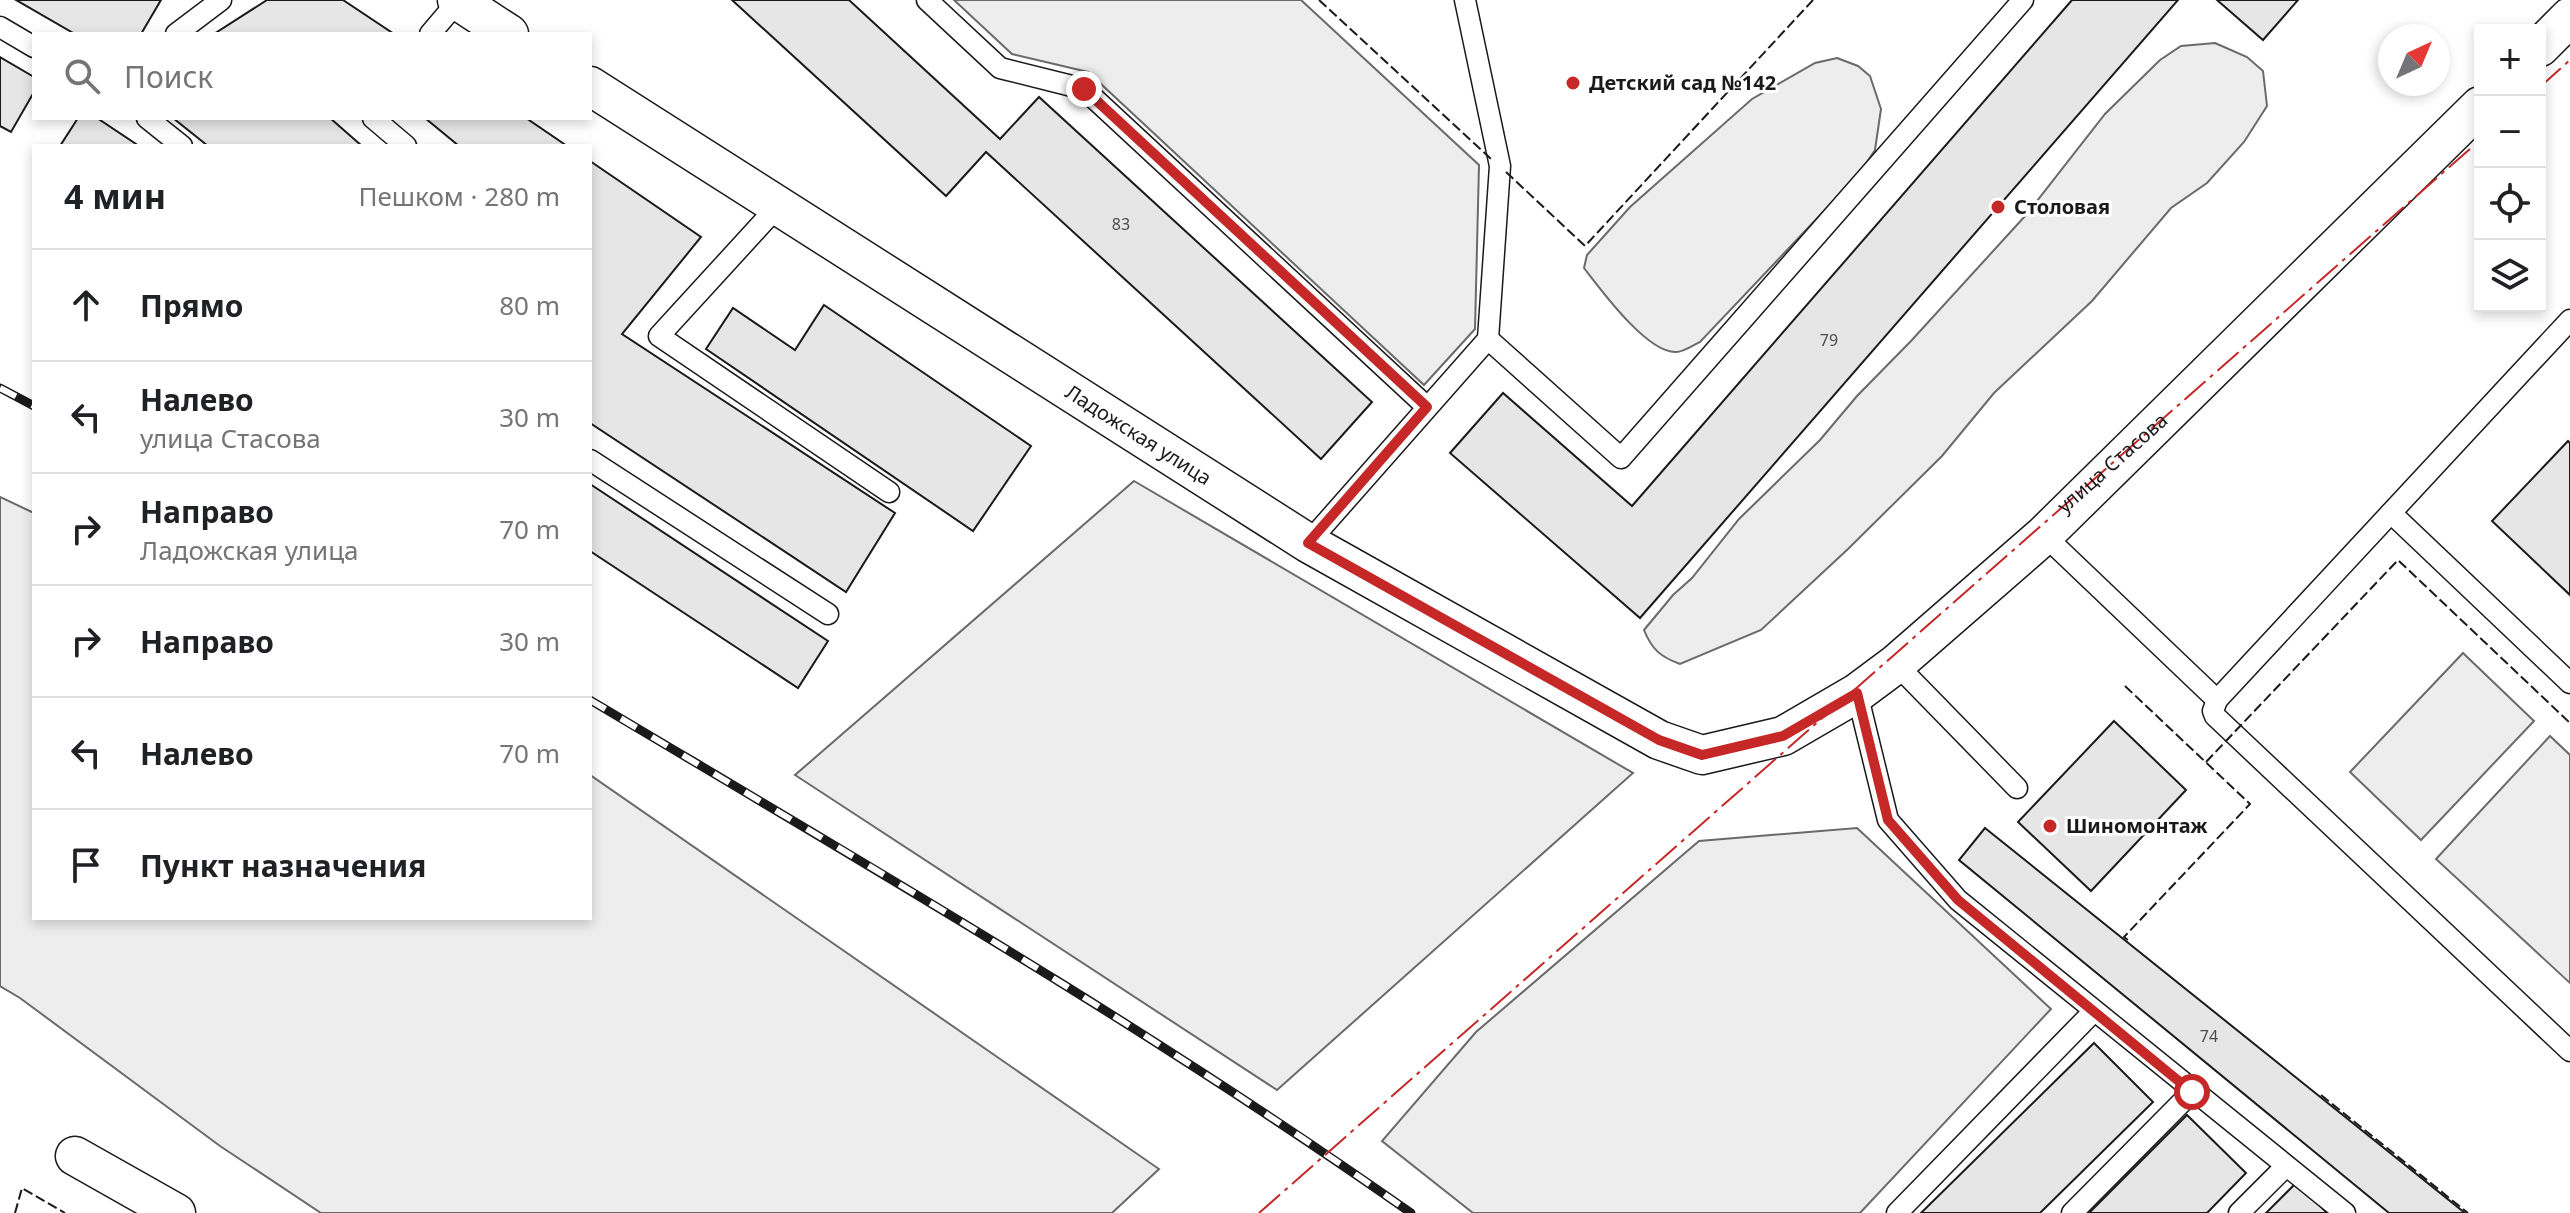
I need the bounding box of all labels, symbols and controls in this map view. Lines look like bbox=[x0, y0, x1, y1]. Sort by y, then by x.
north arrow bbox=[2378, 24, 2450, 96]
map controls bbox=[2474, 24, 2546, 312]
button: + bbox=[2474, 24, 2546, 96]
search box bbox=[32, 32, 592, 120]
icon: search bbox=[60, 54, 104, 98]
text: Поиск bbox=[124, 56, 213, 97]
place label: Детский сад №142 bbox=[1589, 69, 1776, 96]
route end bbox=[1066, 71, 1102, 107]
marker: Детский сад №142 bbox=[1564, 74, 1582, 92]
button: − bbox=[2474, 96, 2546, 168]
button: locate bbox=[2474, 168, 2546, 240]
text: 4 мин bbox=[64, 173, 166, 219]
text: Пешком · 280 m bbox=[358, 178, 560, 214]
place label: Столовая bbox=[2014, 193, 2110, 220]
marker: Столовая bbox=[1989, 198, 2007, 216]
house number: 83 bbox=[1112, 213, 1130, 235]
button: layers bbox=[2474, 240, 2546, 312]
icon: ahead bbox=[64, 283, 108, 327]
text: Прямо bbox=[140, 285, 244, 326]
text: 80 m bbox=[499, 287, 560, 323]
house number: 79 bbox=[1820, 329, 1838, 351]
street label: Ладожская улица bbox=[1060, 378, 1217, 491]
text: Налево bbox=[140, 379, 254, 420]
icon: left bbox=[64, 395, 108, 439]
text: 30 m bbox=[499, 399, 560, 435]
street label: улица Стасова bbox=[2051, 407, 2173, 519]
text: улица Стасова bbox=[140, 420, 321, 456]
text: Направо bbox=[140, 491, 274, 532]
icon: right bbox=[64, 507, 108, 551]
text: 70 m bbox=[499, 511, 560, 547]
text: Ладожская улица bbox=[140, 532, 359, 568]
icon: right bbox=[64, 619, 108, 663]
text: Направо bbox=[140, 621, 274, 662]
text: 30 m bbox=[499, 623, 560, 659]
icon: left bbox=[64, 731, 108, 775]
text: Налево bbox=[140, 733, 254, 774]
text: 70 m bbox=[499, 735, 560, 771]
place label: Шиномонтаж bbox=[2066, 812, 2208, 839]
marker: Шиномонтаж bbox=[2041, 817, 2059, 835]
icon: arrive bbox=[64, 843, 108, 887]
text: Пункт назначения bbox=[140, 845, 426, 886]
house number: 74 bbox=[2200, 1025, 2218, 1047]
route start bbox=[2174, 1074, 2210, 1110]

